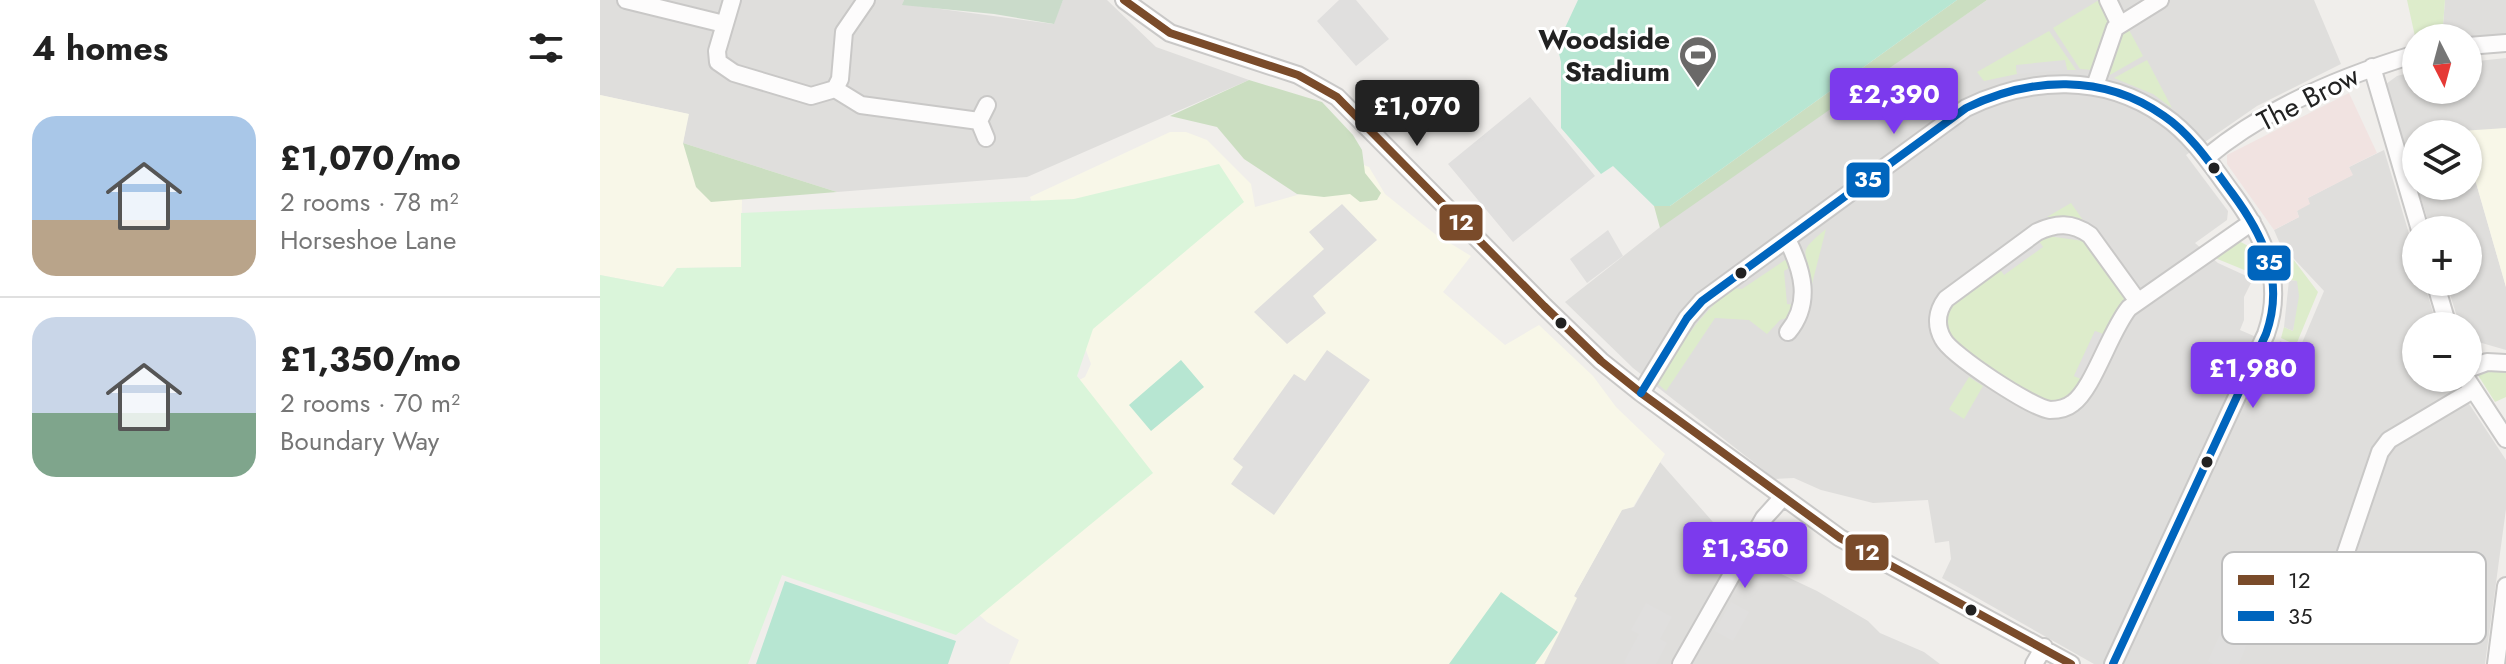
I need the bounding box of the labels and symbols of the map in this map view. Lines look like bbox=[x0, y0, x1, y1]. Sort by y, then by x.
place label: Woodside Stadium bbox=[1538, 19, 1670, 92]
north arrow bbox=[2402, 24, 2482, 104]
sports icon: Woodside Stadium bbox=[1677, 34, 1719, 89]
street label: The Brow bbox=[2250, 55, 2366, 142]
pin: £2,390 bbox=[1829, 68, 1959, 136]
pin: £1,070 bbox=[1352, 80, 1482, 148]
unlabelled marker bbox=[2206, 160, 2222, 176]
line badge: 35 bbox=[1845, 161, 1891, 199]
text: 35 bbox=[1854, 163, 1882, 195]
line badge: 12 bbox=[1438, 203, 1484, 242]
text: 12 bbox=[1448, 206, 1474, 238]
line badge: 35 bbox=[2246, 244, 2292, 282]
text: 35 bbox=[2255, 246, 2283, 278]
unlabelled marker bbox=[1733, 265, 1749, 281]
unlabelled marker bbox=[1553, 315, 1569, 331]
pin: £1,980 bbox=[2188, 342, 2318, 410]
unlabelled marker bbox=[2199, 454, 2215, 470]
pin: £1,350 bbox=[1680, 522, 1810, 590]
line badge: 12 bbox=[1844, 533, 1890, 572]
text: 12 bbox=[1854, 536, 1880, 568]
legend bbox=[2222, 552, 2486, 644]
text: 12 bbox=[2288, 564, 2310, 596]
text: 35 bbox=[2288, 600, 2312, 632]
unlabelled marker bbox=[1963, 602, 1979, 618]

